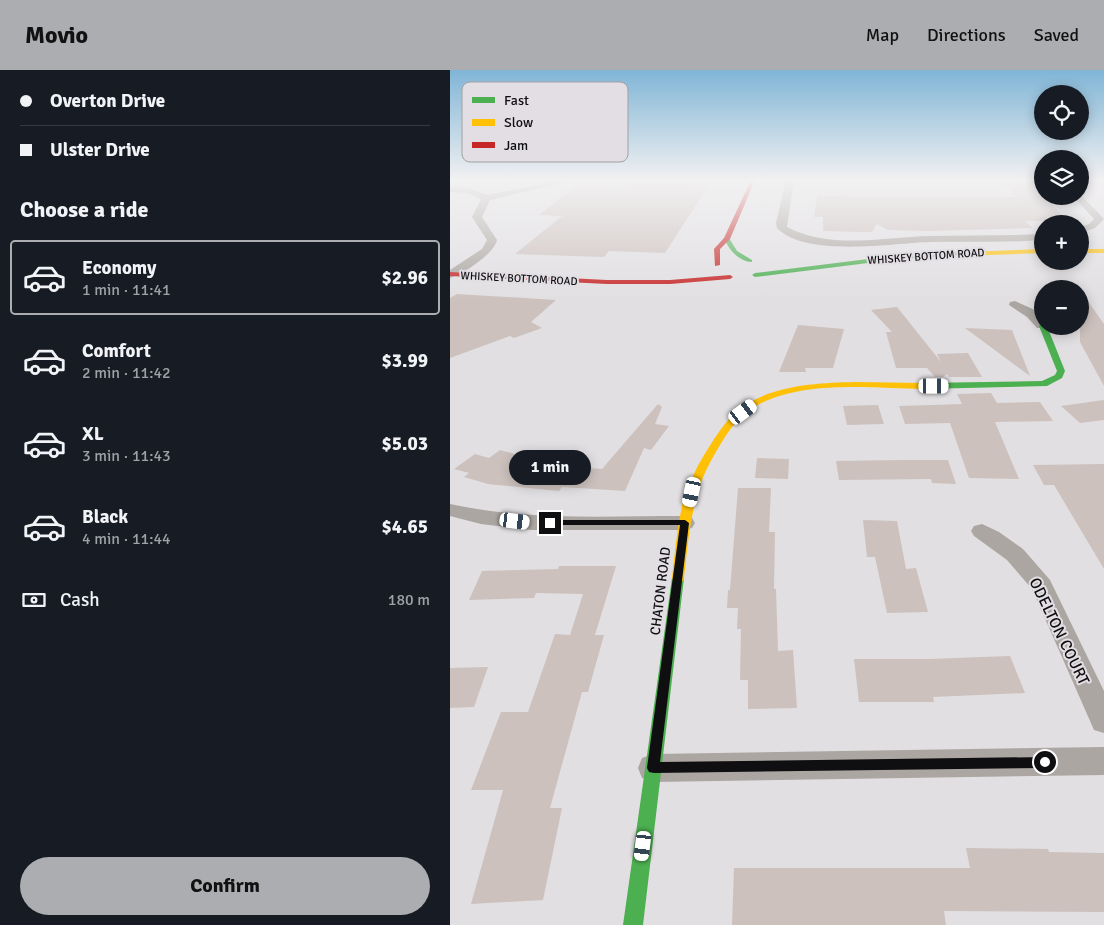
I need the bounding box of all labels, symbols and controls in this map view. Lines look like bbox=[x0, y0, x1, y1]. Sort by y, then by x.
text: Movio bbox=[25, 20, 88, 50]
text: Map bbox=[866, 24, 899, 46]
text: Directions bbox=[927, 24, 1006, 46]
text: Saved bbox=[1034, 24, 1079, 46]
legend bbox=[462, 82, 628, 162]
map controls bbox=[1034, 85, 1089, 335]
button: locate bbox=[1034, 85, 1089, 140]
text: Overton Drive bbox=[50, 89, 165, 113]
text: Fast bbox=[504, 92, 529, 109]
text: Slow bbox=[504, 114, 533, 131]
text: Jam bbox=[504, 137, 528, 154]
text: Ulster Drive bbox=[50, 138, 150, 162]
button: layers bbox=[1034, 150, 1089, 205]
text: Choose a ride bbox=[20, 196, 148, 223]
button: + bbox=[1034, 215, 1089, 270]
street label: WHISKEY BOTTOM ROAD bbox=[867, 246, 985, 267]
icon: car bbox=[22, 255, 67, 300]
text: Economy bbox=[82, 256, 156, 280]
text: $2.96 bbox=[382, 266, 428, 290]
street label: WHISKEY BOTTOM ROAD bbox=[460, 269, 578, 288]
text: 1 min · 11:41 bbox=[82, 280, 171, 300]
button: − bbox=[1034, 280, 1089, 335]
icon: car bbox=[22, 338, 67, 383]
text: Comfort bbox=[82, 339, 151, 363]
text: $3.99 bbox=[382, 349, 428, 373]
text: 2 min · 11:42 bbox=[82, 363, 171, 383]
car bbox=[919, 379, 949, 394]
car bbox=[726, 397, 759, 427]
icon: car bbox=[22, 421, 67, 466]
text: XL bbox=[82, 422, 104, 446]
text: $5.03 bbox=[382, 432, 428, 456]
text: 3 min · 11:43 bbox=[82, 446, 171, 466]
callout: 1 min bbox=[509, 450, 591, 486]
text: 1 min bbox=[531, 457, 569, 477]
car bbox=[681, 476, 702, 508]
icon: car bbox=[22, 504, 67, 549]
text: Black bbox=[82, 505, 128, 529]
car bbox=[499, 512, 530, 530]
route end bbox=[539, 512, 561, 534]
text: $4.65 bbox=[382, 515, 428, 539]
text: 4 min · 11:44 bbox=[82, 529, 171, 549]
street label: CHATON ROAD bbox=[647, 546, 674, 636]
street label: ODELTON COURT bbox=[1024, 575, 1094, 688]
icon: cash bbox=[20, 586, 48, 614]
text: Cash bbox=[60, 588, 100, 612]
text: 180 m bbox=[388, 590, 430, 610]
route start bbox=[1034, 751, 1056, 773]
car bbox=[633, 830, 652, 862]
button: Confirm bbox=[20, 857, 430, 915]

